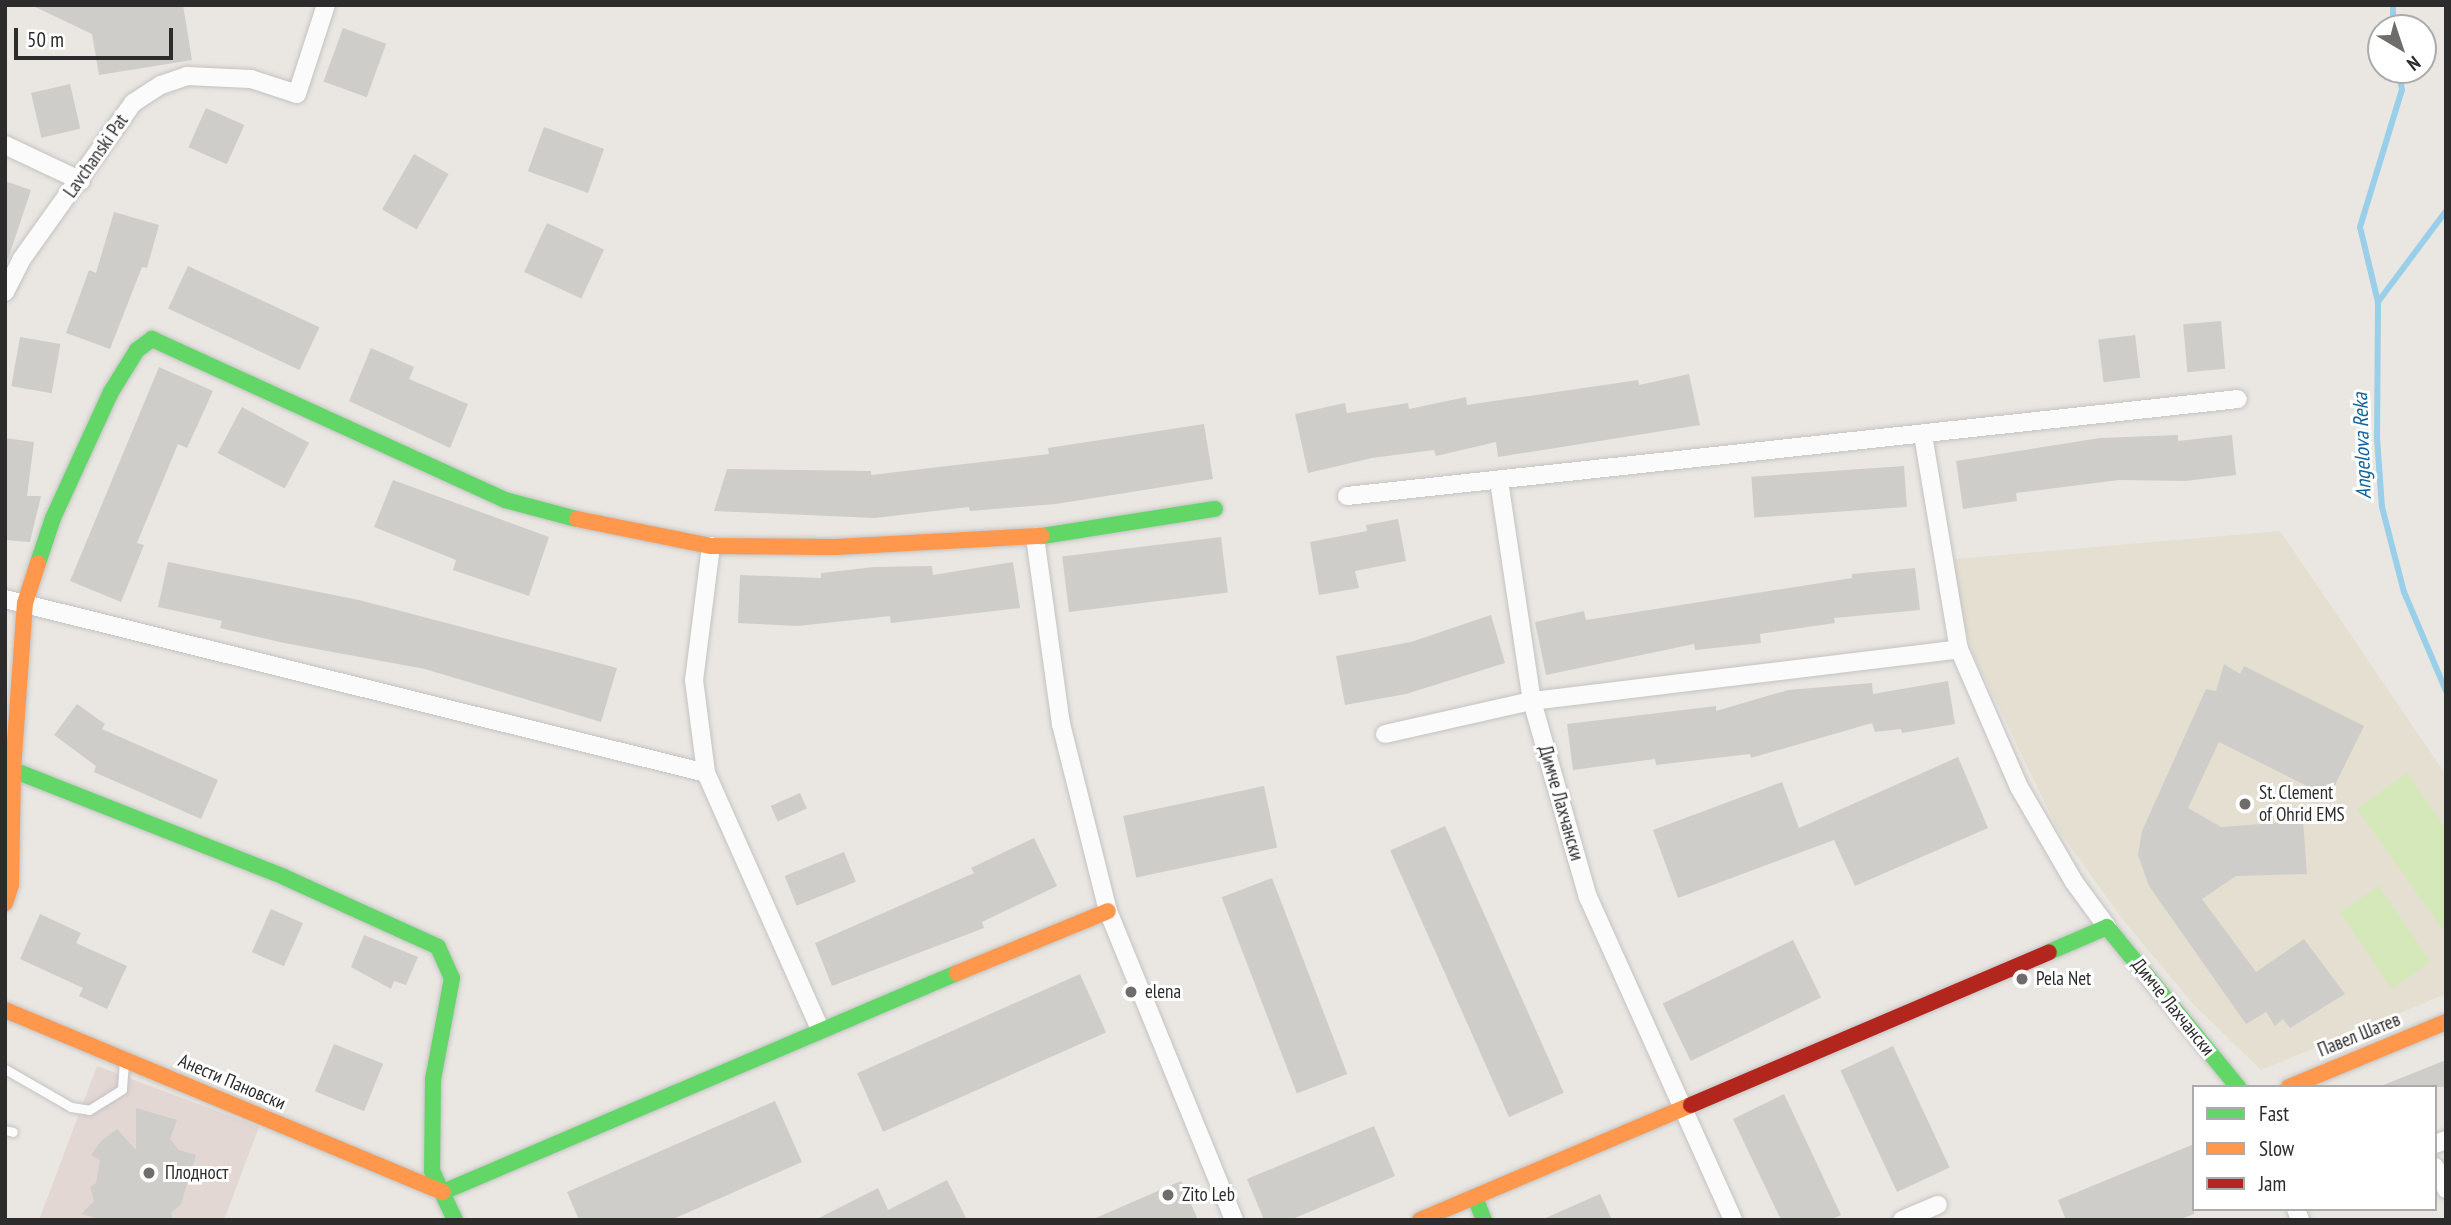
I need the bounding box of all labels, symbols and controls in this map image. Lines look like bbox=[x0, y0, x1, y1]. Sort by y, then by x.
scale bar bbox=[18, 14, 177, 58]
north arrow bbox=[2367, 14, 2437, 84]
text: 50 m bbox=[27, 26, 64, 53]
text: N bbox=[2402, 51, 2426, 76]
street label: Lavchanski Pat bbox=[59, 110, 133, 202]
water label: Angelova Reka bbox=[2348, 393, 2376, 499]
street label: Димче Лахчански bbox=[1534, 743, 1588, 863]
place label: St. Clement of Ohrid EMS bbox=[2259, 782, 2345, 826]
marker: St. Clement of Ohrid EMS bbox=[2237, 796, 2253, 812]
street label: Димче Лахчански bbox=[2127, 954, 2219, 1060]
place label: Pela Net bbox=[2036, 968, 2091, 990]
marker: Pela Net bbox=[2014, 971, 2030, 987]
place label: elena bbox=[1145, 981, 1181, 1003]
marker: elena bbox=[1123, 984, 1139, 1000]
street label: Павел Шатев bbox=[2314, 1008, 2404, 1062]
street label: Анести Пановски bbox=[175, 1049, 289, 1115]
legend bbox=[2192, 1085, 2437, 1211]
text: Fast bbox=[2259, 1100, 2289, 1127]
text: Slow bbox=[2259, 1135, 2294, 1162]
place label: Плодност bbox=[165, 1162, 228, 1184]
marker: Плодност bbox=[139, 1163, 159, 1183]
text: Jam bbox=[2259, 1170, 2286, 1197]
place label: Zito Leb bbox=[1182, 1184, 1235, 1206]
marker: Zito Leb bbox=[1160, 1187, 1176, 1203]

